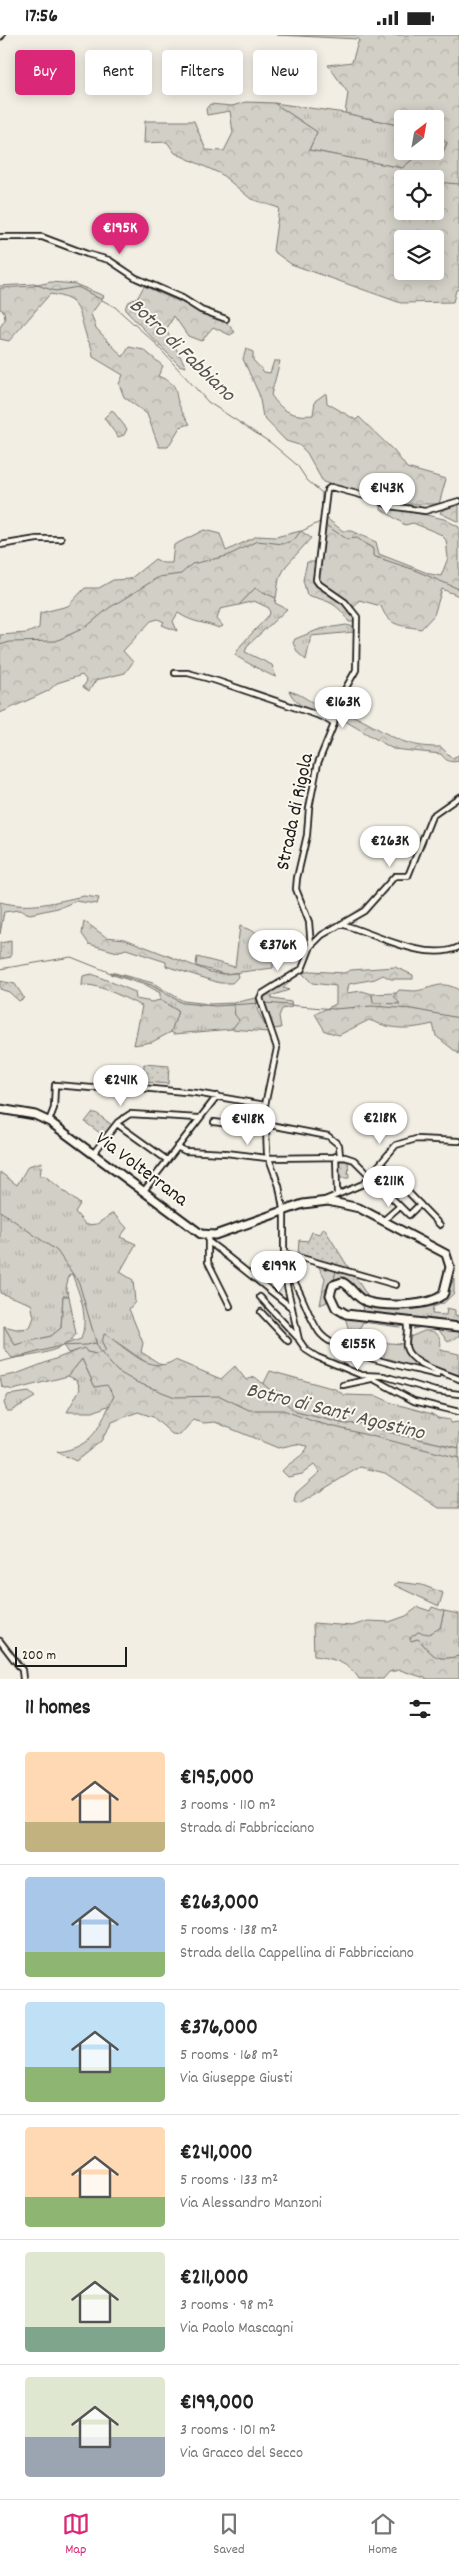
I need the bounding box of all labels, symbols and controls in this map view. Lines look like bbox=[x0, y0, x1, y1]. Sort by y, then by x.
text: 17:56 bbox=[25, 4, 58, 31]
chip: Buy bbox=[15, 50, 75, 95]
chip: Rent bbox=[85, 50, 152, 95]
chip: Filters bbox=[162, 50, 243, 95]
chip: New bbox=[253, 50, 317, 95]
north arrow bbox=[394, 110, 444, 160]
map controls bbox=[394, 110, 444, 280]
button: locate bbox=[394, 170, 444, 220]
pin: €195K bbox=[85, 213, 155, 255]
text: €195K bbox=[103, 217, 137, 240]
button: layers bbox=[394, 230, 444, 280]
water label: Botro di Fabbiano bbox=[121, 292, 242, 411]
pin: €143K bbox=[352, 473, 422, 515]
text: €143K bbox=[370, 477, 404, 500]
pin: €163K bbox=[308, 687, 378, 729]
text: €163K bbox=[326, 691, 360, 714]
street label: Strada di Rigola bbox=[270, 750, 322, 873]
pin: €263K bbox=[355, 825, 425, 868]
text: €263K bbox=[371, 830, 409, 853]
pin: €376K bbox=[243, 929, 313, 972]
text: €376K bbox=[259, 934, 297, 957]
pin: €241K bbox=[86, 1065, 156, 1107]
text: €241K bbox=[104, 1069, 138, 1092]
pin: €418K bbox=[213, 1103, 283, 1146]
pin: €218K bbox=[345, 1103, 415, 1145]
text: €218K bbox=[363, 1107, 397, 1130]
text: €418K bbox=[232, 1108, 264, 1131]
street label: Via Volterrana bbox=[89, 1126, 194, 1215]
pin: €211K bbox=[354, 1165, 424, 1208]
text: €211K bbox=[374, 1170, 404, 1193]
pin: €199K bbox=[244, 1251, 314, 1293]
text: €199K bbox=[262, 1255, 296, 1278]
pin: €155K bbox=[323, 1329, 393, 1371]
text: €155K bbox=[341, 1333, 375, 1356]
water label: Botro di Sant' Agostino bbox=[243, 1376, 429, 1450]
scale bar bbox=[15, 1644, 128, 1667]
text: 200 m bbox=[22, 1646, 56, 1666]
text: 11 homes bbox=[25, 1694, 90, 1724]
icon: filters bbox=[406, 1695, 434, 1723]
text: €195,000 bbox=[180, 1764, 254, 1794]
icon: home bbox=[65, 1772, 125, 1832]
text: 3 rooms · 110 m² bbox=[180, 1794, 276, 1817]
text: Strada di Fabbricciano bbox=[180, 1817, 314, 1840]
text: €263,000 bbox=[180, 1889, 259, 1919]
icon: home bbox=[65, 1897, 125, 1957]
text: 5 rooms · 138 m² bbox=[180, 1919, 277, 1942]
text: Strada della Cappellina di Fabbricciano bbox=[180, 1942, 414, 1965]
text: €376,000 bbox=[180, 2014, 258, 2044]
icon: home bbox=[65, 2022, 125, 2082]
text: 5 rooms · 168 m² bbox=[180, 2044, 278, 2067]
text: Via Giuseppe Giusti bbox=[180, 2067, 292, 2090]
text: €241,000 bbox=[180, 2139, 253, 2169]
icon: home bbox=[65, 2147, 125, 2207]
text: 5 rooms · 133 m² bbox=[180, 2169, 278, 2192]
text: Via Alessandro Manzoni bbox=[180, 2192, 322, 2215]
text: €211,000 bbox=[180, 2264, 248, 2294]
icon: home bbox=[65, 2272, 125, 2332]
text: 3 rooms · 98 m² bbox=[180, 2294, 274, 2317]
text: Via Paolo Mascagni bbox=[180, 2317, 293, 2340]
text: €199,000 bbox=[180, 2389, 254, 2419]
icon: home bbox=[65, 2397, 125, 2457]
text: 3 rooms · 101 m² bbox=[180, 2419, 276, 2442]
text: Via Gracco del Secco bbox=[180, 2442, 303, 2465]
tab: Map bbox=[62, 2510, 90, 2560]
tab: Saved bbox=[213, 2510, 245, 2560]
tab: Home bbox=[368, 2510, 397, 2560]

